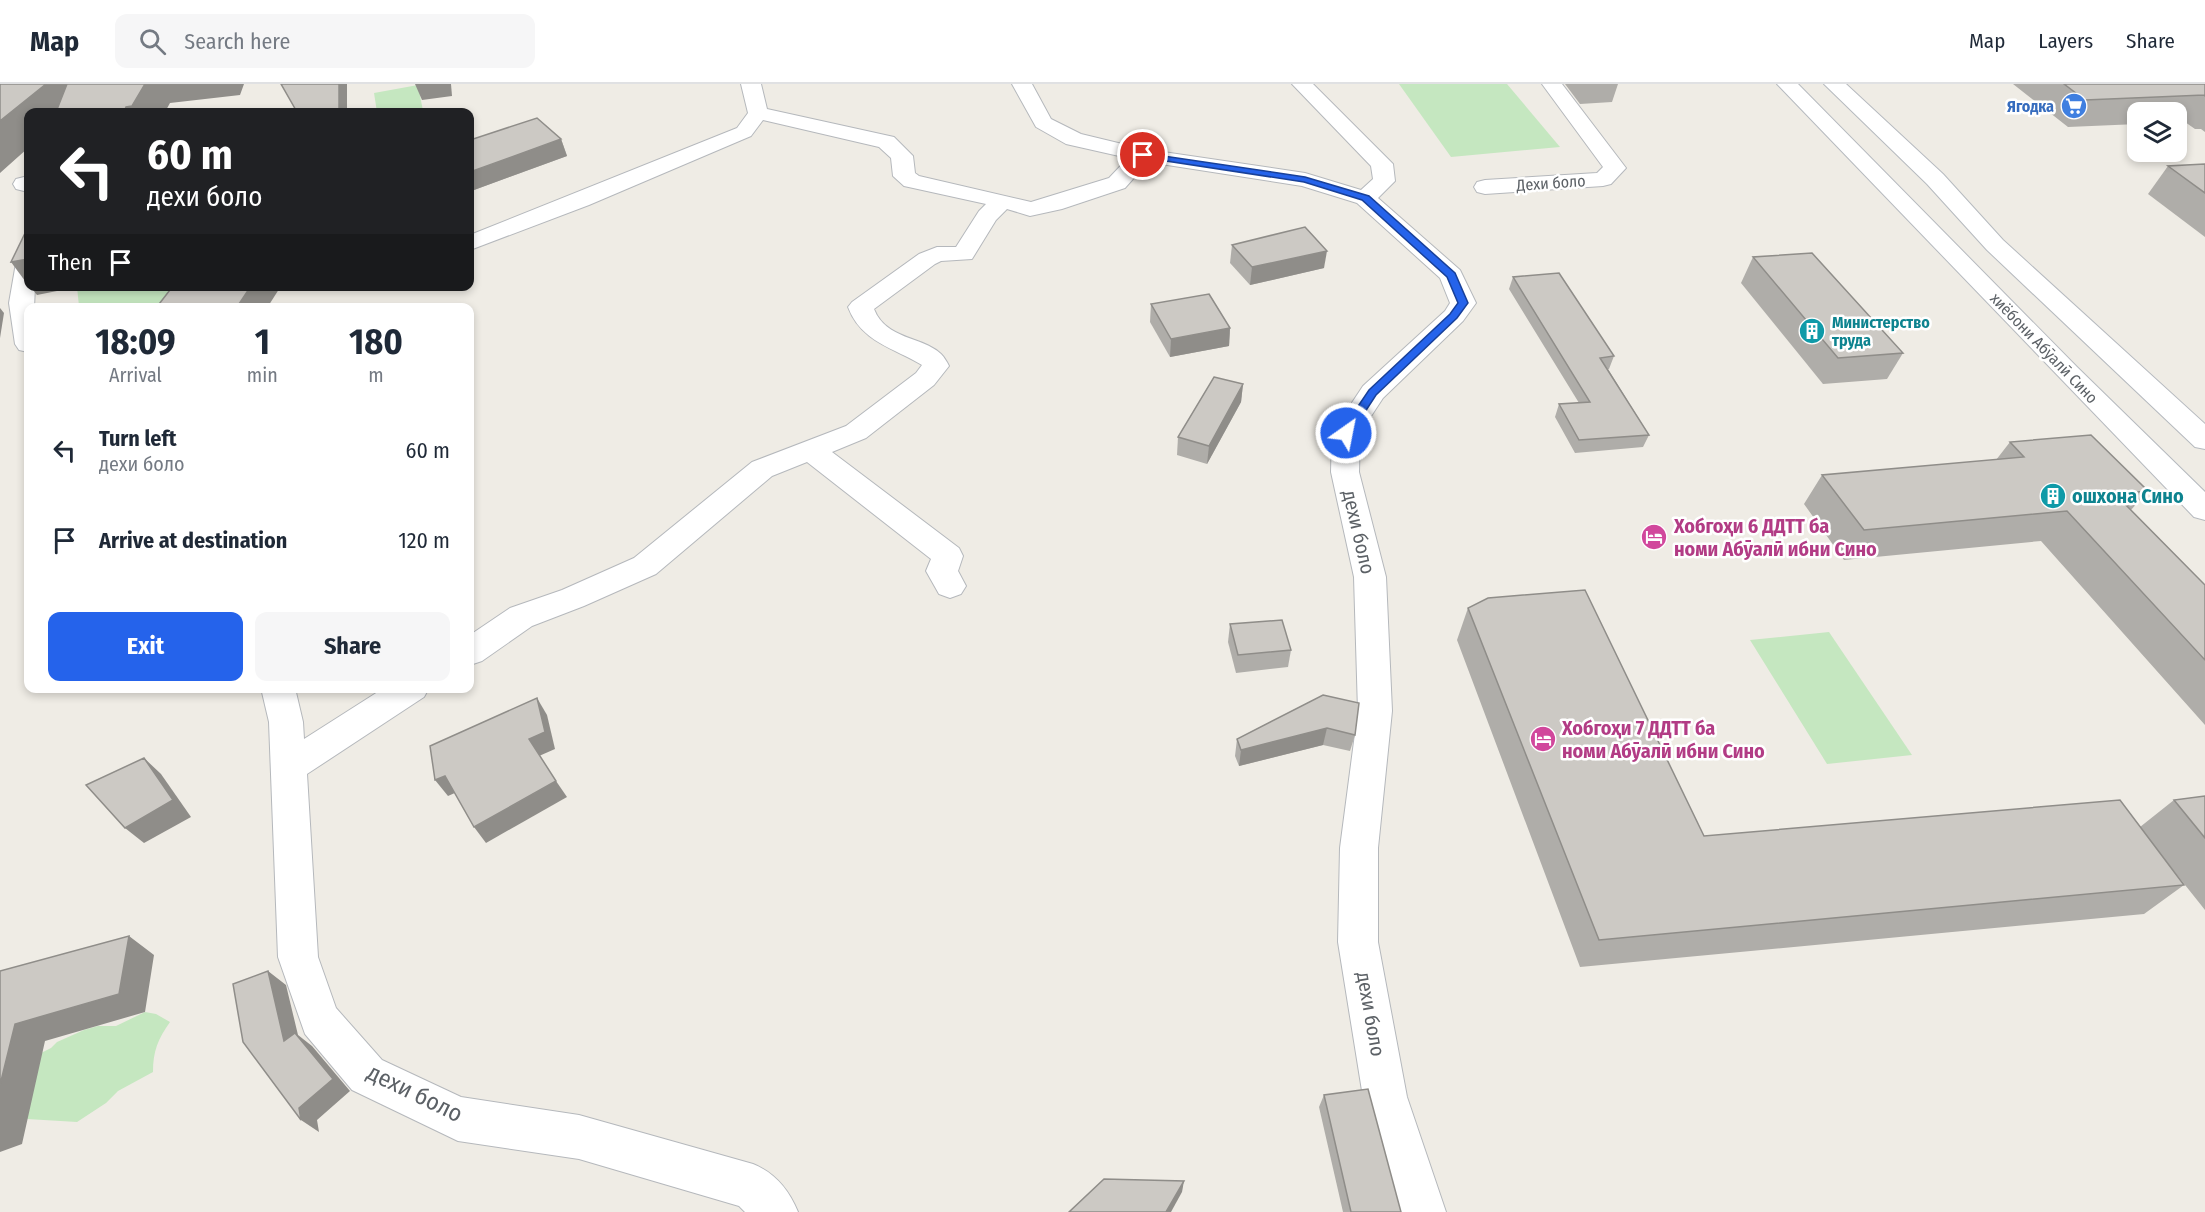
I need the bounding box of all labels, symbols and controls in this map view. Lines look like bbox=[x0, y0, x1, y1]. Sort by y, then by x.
search box bbox=[115, 14, 535, 68]
text: Map bbox=[30, 25, 79, 58]
icon: search bbox=[136, 25, 169, 58]
text: Search here bbox=[184, 28, 290, 55]
text: Map bbox=[1969, 28, 2005, 54]
text: Layers bbox=[2038, 28, 2093, 54]
text: Share bbox=[2126, 28, 2175, 54]
supermarket icon: Ягодка bbox=[2059, 91, 2089, 121]
place label: Ягодка bbox=[2007, 97, 2054, 116]
map controls bbox=[2127, 102, 2187, 162]
button: layers bbox=[2127, 102, 2187, 162]
pin bbox=[1117, 129, 1168, 180]
text: 60 m bbox=[147, 130, 233, 180]
icon: left bbox=[48, 132, 126, 210]
icon: arrive bbox=[1126, 138, 1159, 171]
street label: Дехи боло bbox=[1515, 171, 1586, 195]
text: дехи боло bbox=[147, 181, 262, 213]
icon: arrive bbox=[104, 246, 137, 279]
text: Then bbox=[48, 249, 92, 276]
street label: хиёбони Абӯалӣ Сино bbox=[1986, 289, 2102, 407]
place label: Министерство труда bbox=[1832, 313, 1930, 350]
building icon: Министерство труда bbox=[1797, 316, 1827, 346]
text: 18:09 bbox=[95, 320, 176, 364]
text: 1 bbox=[255, 320, 270, 364]
text: 180 bbox=[349, 320, 403, 364]
text: Arrival bbox=[109, 363, 162, 387]
text: min bbox=[247, 363, 278, 387]
text: m bbox=[368, 363, 384, 387]
position arrow bbox=[1314, 401, 1378, 465]
text: Turn left bbox=[99, 425, 177, 452]
icon: left bbox=[48, 434, 81, 467]
text: 60 m bbox=[406, 437, 450, 464]
text: дехи боло bbox=[99, 452, 184, 476]
building icon: ошхона Сино bbox=[2038, 481, 2068, 511]
place label: ошхона Сино bbox=[2072, 484, 2184, 508]
street label: дехи боло bbox=[1338, 488, 1380, 576]
place label: Хобгоҳи 6 ДДТТ ба номи Абӯалӣ ибни Сино bbox=[1673, 514, 1877, 561]
hotel icon: Хобгоҳи 6 ДДТТ ба номи Абӯалӣ ибни Сино bbox=[1639, 522, 1669, 552]
icon: arrive bbox=[48, 524, 81, 557]
text: Arrive at destination bbox=[99, 527, 287, 554]
text: 120 m bbox=[398, 527, 450, 554]
button: Exit bbox=[48, 612, 243, 681]
button: Share bbox=[255, 612, 450, 681]
place label: Хобгоҳи 7 ДДТТ ба номи Абӯалӣ ибни Сино bbox=[1561, 716, 1765, 763]
hotel icon: Хобгоҳи 7 ДДТТ ба номи Абӯалӣ ибни Сино bbox=[1528, 724, 1558, 754]
street label: дехи боло bbox=[1352, 970, 1390, 1058]
street label: дехи боло bbox=[363, 1058, 467, 1128]

